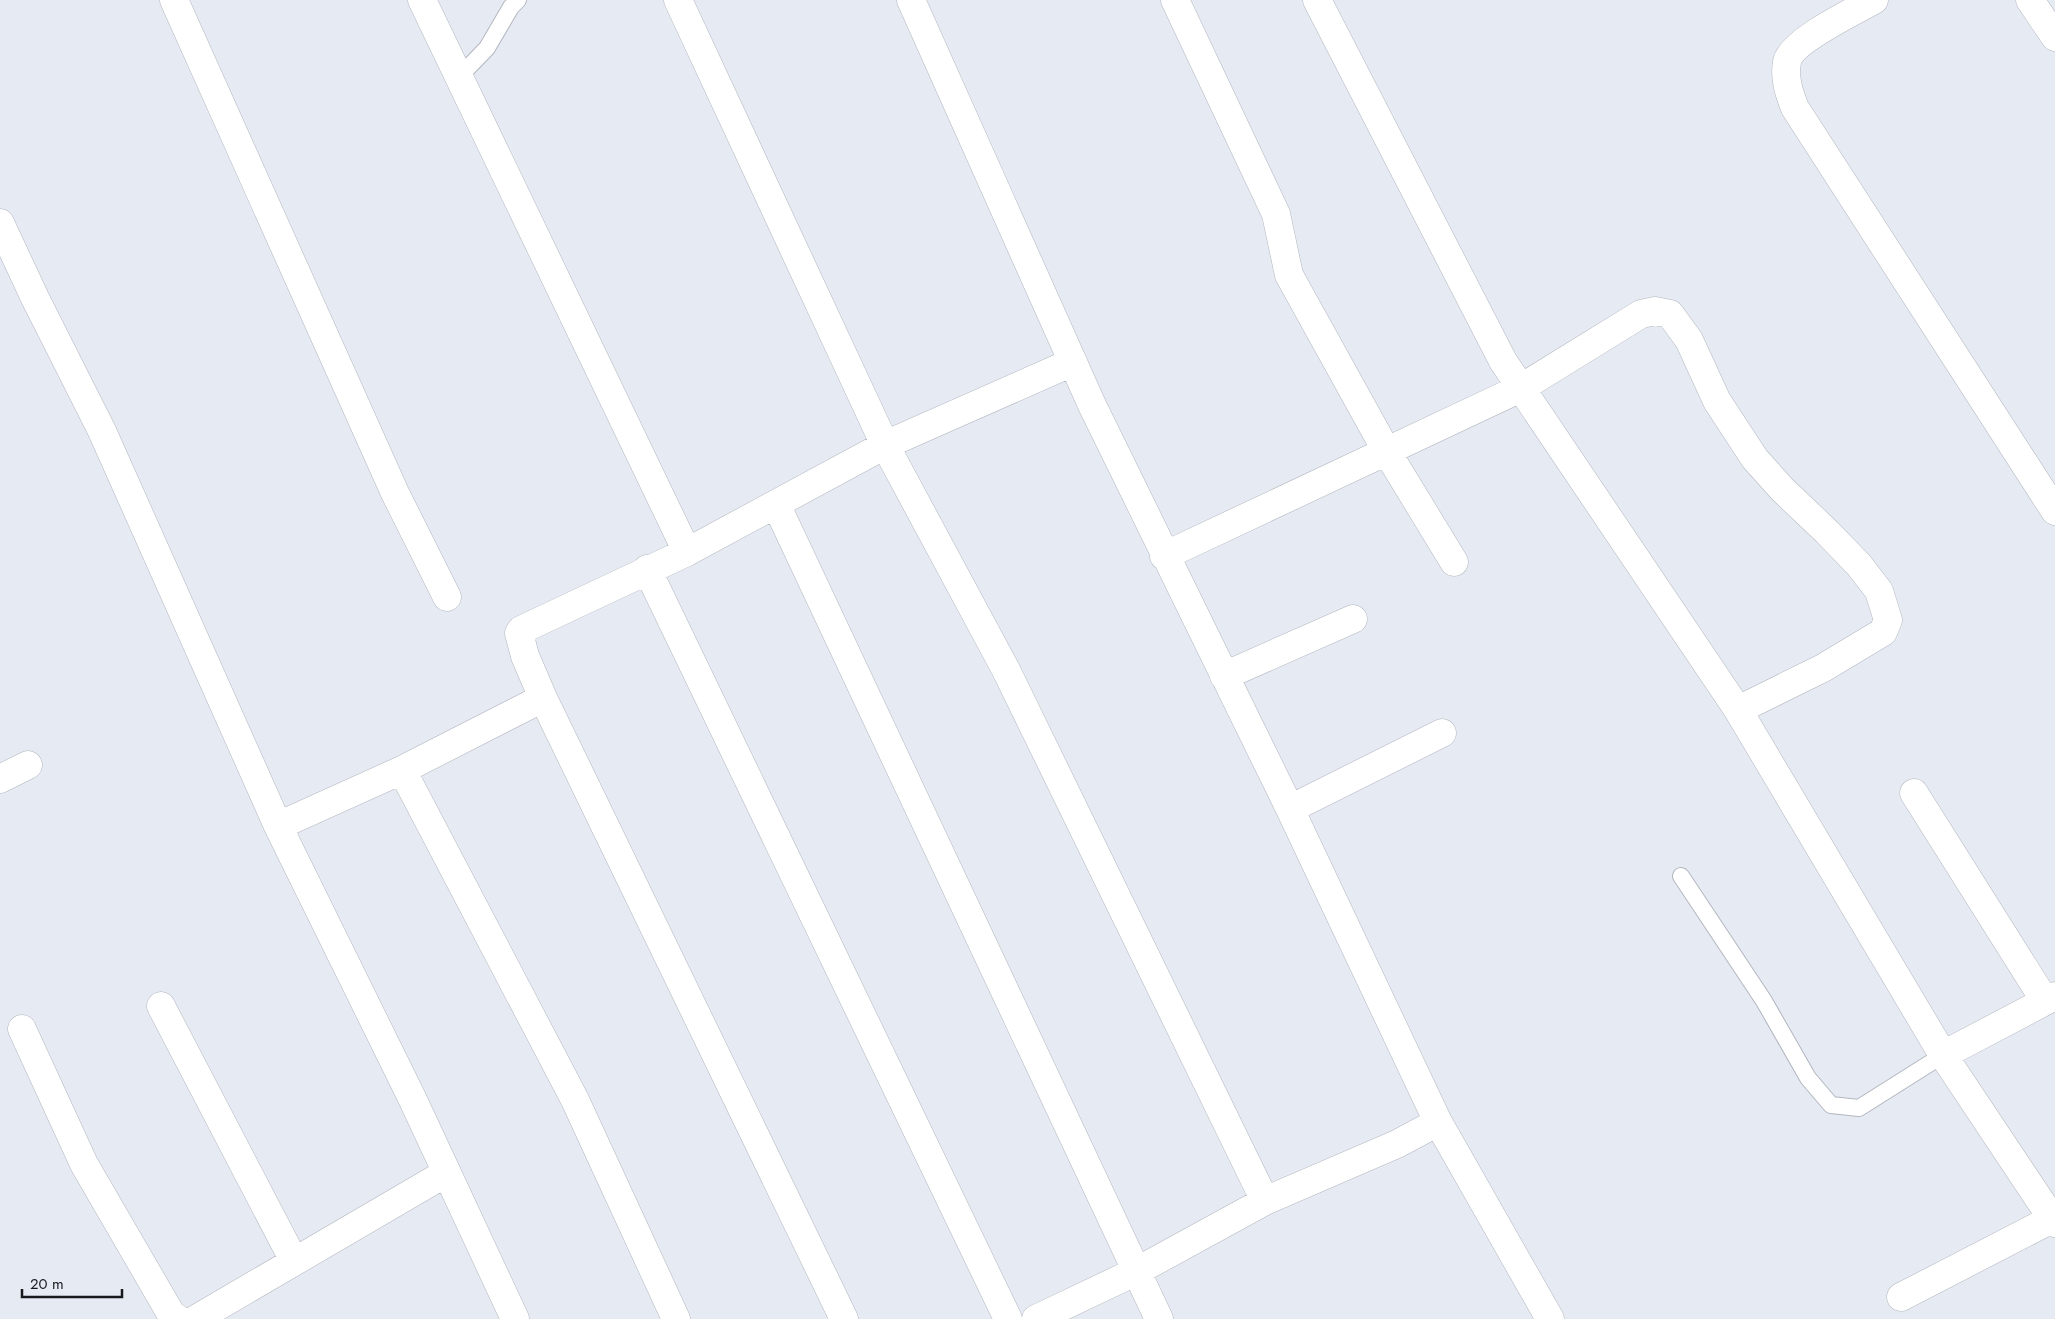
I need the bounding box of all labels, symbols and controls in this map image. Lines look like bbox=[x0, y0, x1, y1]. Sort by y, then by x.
scale bar bbox=[22, 1266, 122, 1298]
text: 20 m bbox=[30, 1273, 64, 1295]

